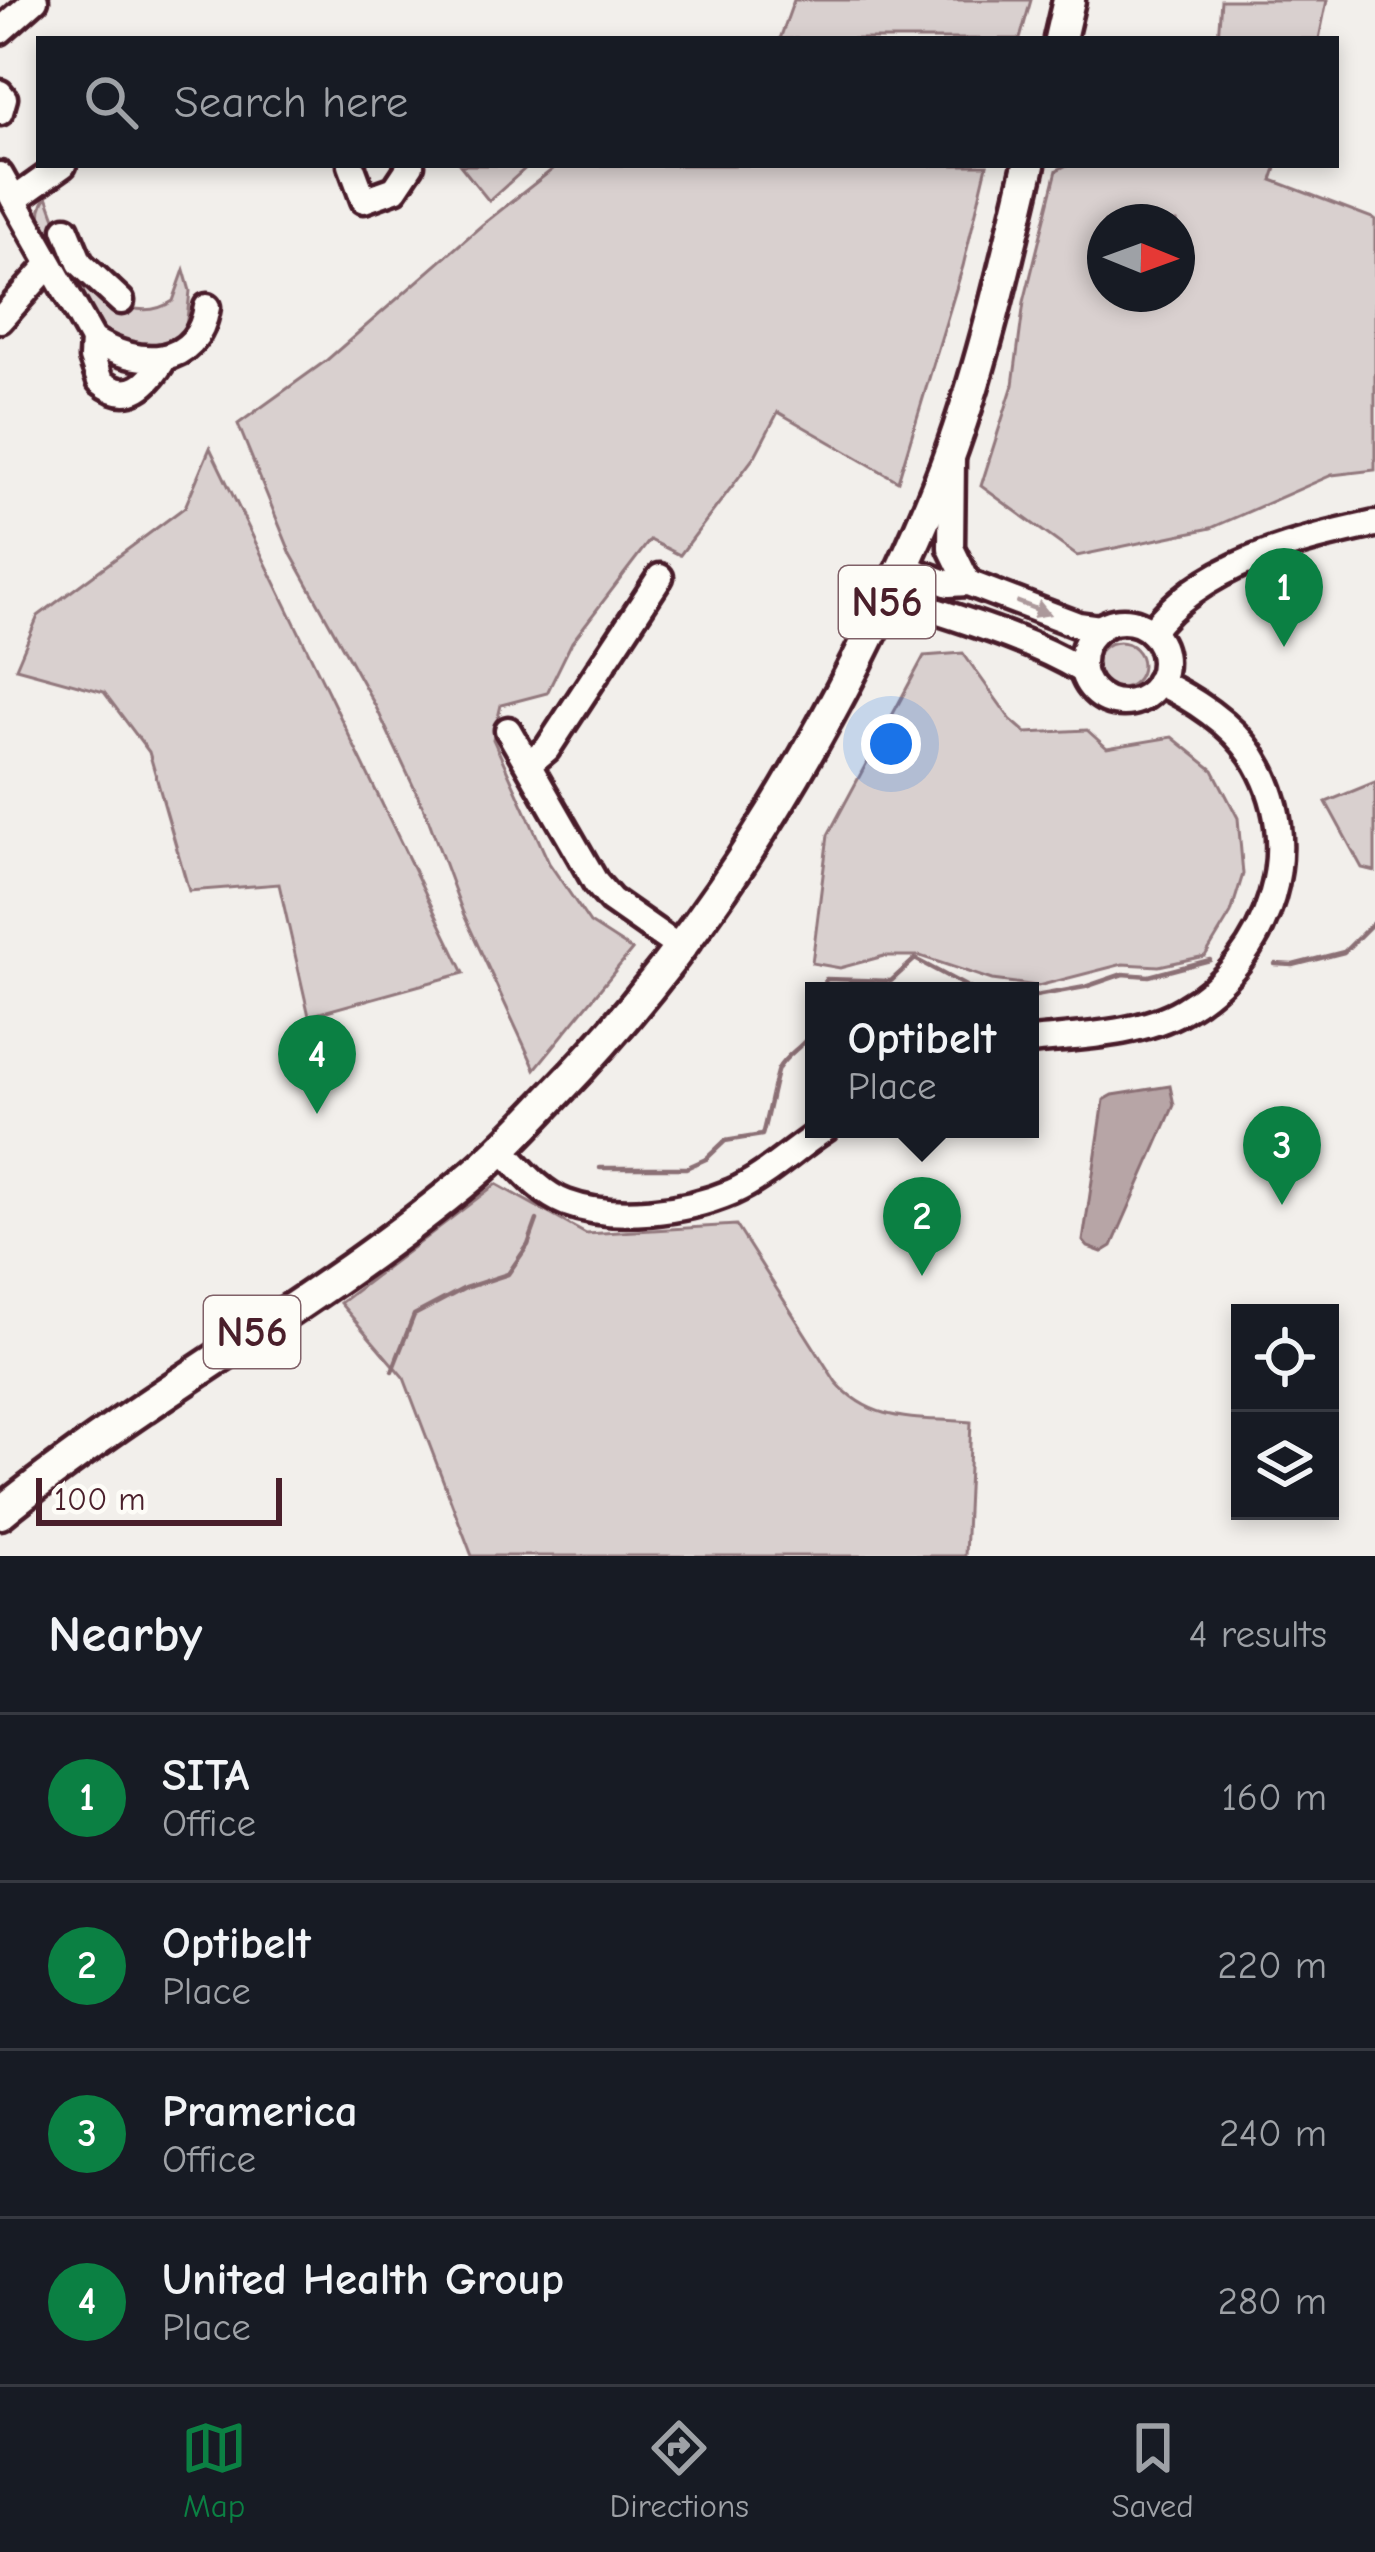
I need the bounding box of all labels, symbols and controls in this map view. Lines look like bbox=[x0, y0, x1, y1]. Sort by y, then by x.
search box bbox=[36, 36, 1339, 168]
icon: search bbox=[78, 69, 144, 135]
text: Search here bbox=[174, 76, 408, 128]
north arrow bbox=[1087, 204, 1195, 312]
pin: 1 bbox=[1245, 548, 1323, 647]
road number: N56 bbox=[839, 566, 935, 638]
one-way arrow bbox=[1016, 600, 1052, 619]
your location bbox=[861, 714, 921, 774]
popup bbox=[805, 982, 1039, 1138]
text: Optibelt bbox=[848, 1012, 996, 1064]
pin: 4 bbox=[278, 1015, 356, 1114]
text: Place bbox=[848, 1064, 936, 1109]
pin: 3 bbox=[1243, 1106, 1321, 1205]
pin: 2 bbox=[883, 1177, 961, 1276]
road number: N56 bbox=[204, 1296, 300, 1368]
map controls bbox=[1231, 1304, 1339, 1520]
button: locate bbox=[1231, 1304, 1339, 1412]
button: layers bbox=[1231, 1412, 1339, 1520]
scale bar bbox=[36, 1472, 282, 1525]
text: 100 m bbox=[54, 1480, 146, 1518]
text: Nearby bbox=[48, 1605, 202, 1664]
text: 4 results bbox=[1189, 1612, 1327, 1657]
text: SITA bbox=[162, 1749, 249, 1801]
text: 1 bbox=[79, 1775, 95, 1820]
text: 160 m bbox=[1221, 1775, 1327, 1820]
text: Office bbox=[162, 1801, 256, 1846]
text: Optibelt bbox=[162, 1917, 311, 1969]
text: 2 bbox=[77, 1943, 97, 1988]
text: 220 m bbox=[1217, 1943, 1327, 1988]
text: Place bbox=[162, 1969, 251, 2014]
text: Pramerica bbox=[162, 2085, 358, 2137]
text: 3 bbox=[77, 2111, 97, 2156]
text: 240 m bbox=[1219, 2111, 1327, 2156]
text: Office bbox=[162, 2137, 256, 2182]
text: United Health Group bbox=[162, 2253, 564, 2305]
text: 4 bbox=[78, 2279, 96, 2324]
text: 280 m bbox=[1217, 2279, 1327, 2324]
text: Place bbox=[162, 2305, 251, 2350]
tab: Map bbox=[181, 2415, 247, 2525]
tab: Directions bbox=[610, 2415, 749, 2525]
tab: Saved bbox=[1111, 2415, 1194, 2525]

